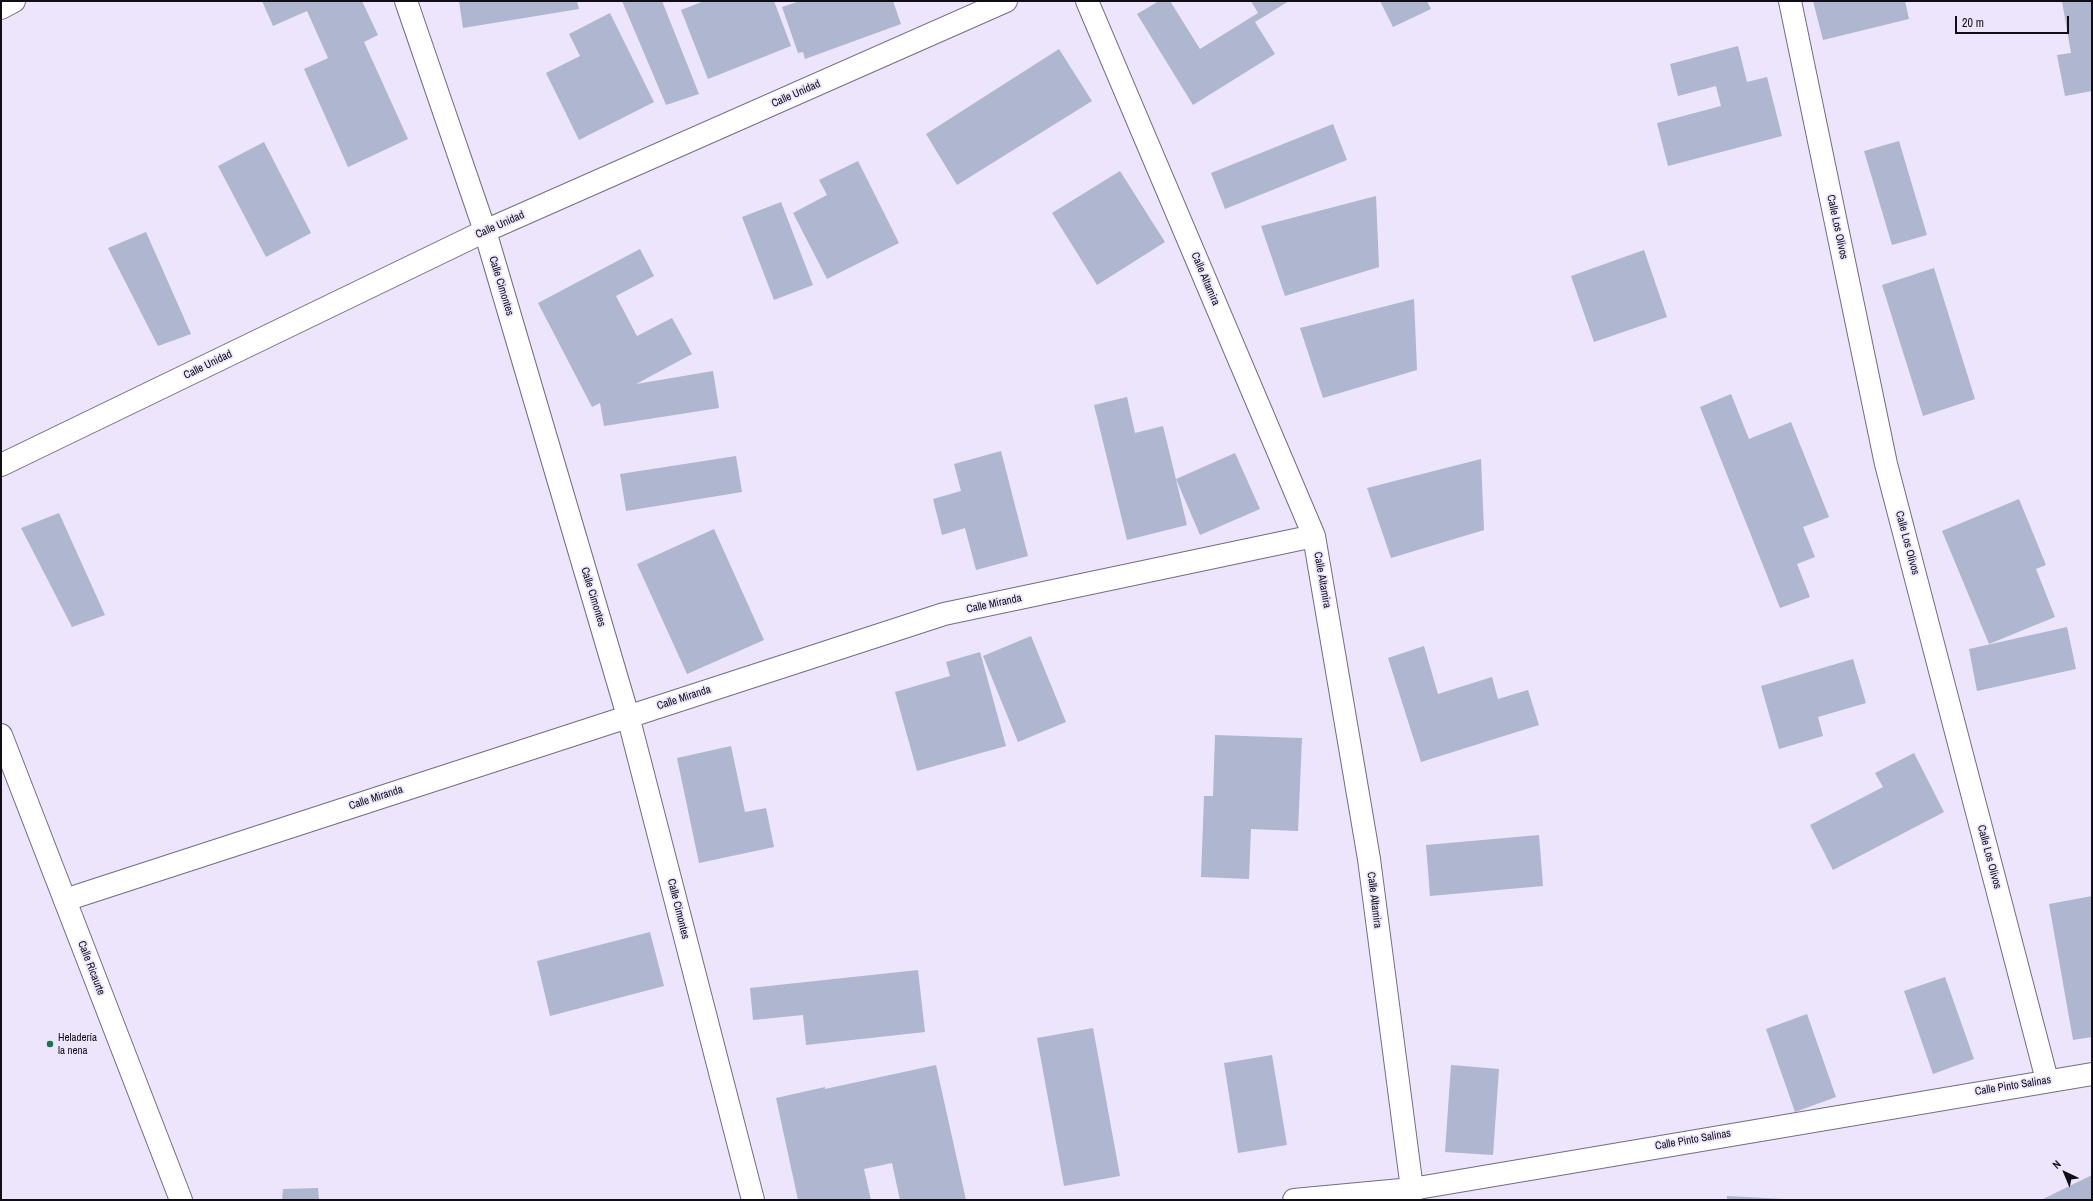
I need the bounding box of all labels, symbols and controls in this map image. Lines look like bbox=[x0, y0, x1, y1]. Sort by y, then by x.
scale bar bbox=[1957, 8, 2071, 34]
text: 20 m bbox=[1962, 15, 1984, 31]
street label: Calle Unidad bbox=[769, 77, 823, 111]
street label: Calle Los Olivos bbox=[1824, 194, 1850, 260]
street label: Calle Unidad bbox=[473, 208, 527, 242]
street label: Calle Altamira bbox=[1188, 250, 1222, 308]
street label: Calle Cimontes bbox=[486, 255, 516, 317]
street label: Calle Unidad bbox=[182, 348, 234, 382]
street label: Calle Los Olivos bbox=[1892, 510, 1922, 576]
street label: Calle Altamira bbox=[1311, 551, 1333, 609]
street label: Calle Cimontes bbox=[578, 566, 608, 628]
street label: Calle Miranda bbox=[965, 592, 1023, 616]
street label: Calle Miranda bbox=[655, 683, 713, 713]
street label: Calle Miranda bbox=[347, 783, 405, 813]
street label: Calle Los Olivos bbox=[1974, 824, 2004, 890]
street label: Calle Altamira bbox=[1364, 871, 1384, 929]
street label: Calle Cimontes bbox=[664, 877, 692, 941]
street label: Calle Ricaurte bbox=[75, 939, 107, 997]
place label: Heladería la nena bbox=[58, 1031, 97, 1057]
marker: Heladería la nena bbox=[45, 1039, 55, 1049]
street label: Calle Pinto Salinas bbox=[1974, 1073, 2052, 1099]
street label: Calle Pinto Salinas bbox=[1654, 1127, 1732, 1153]
north arrow bbox=[2045, 1153, 2085, 1193]
text: N bbox=[2049, 1157, 2064, 1172]

